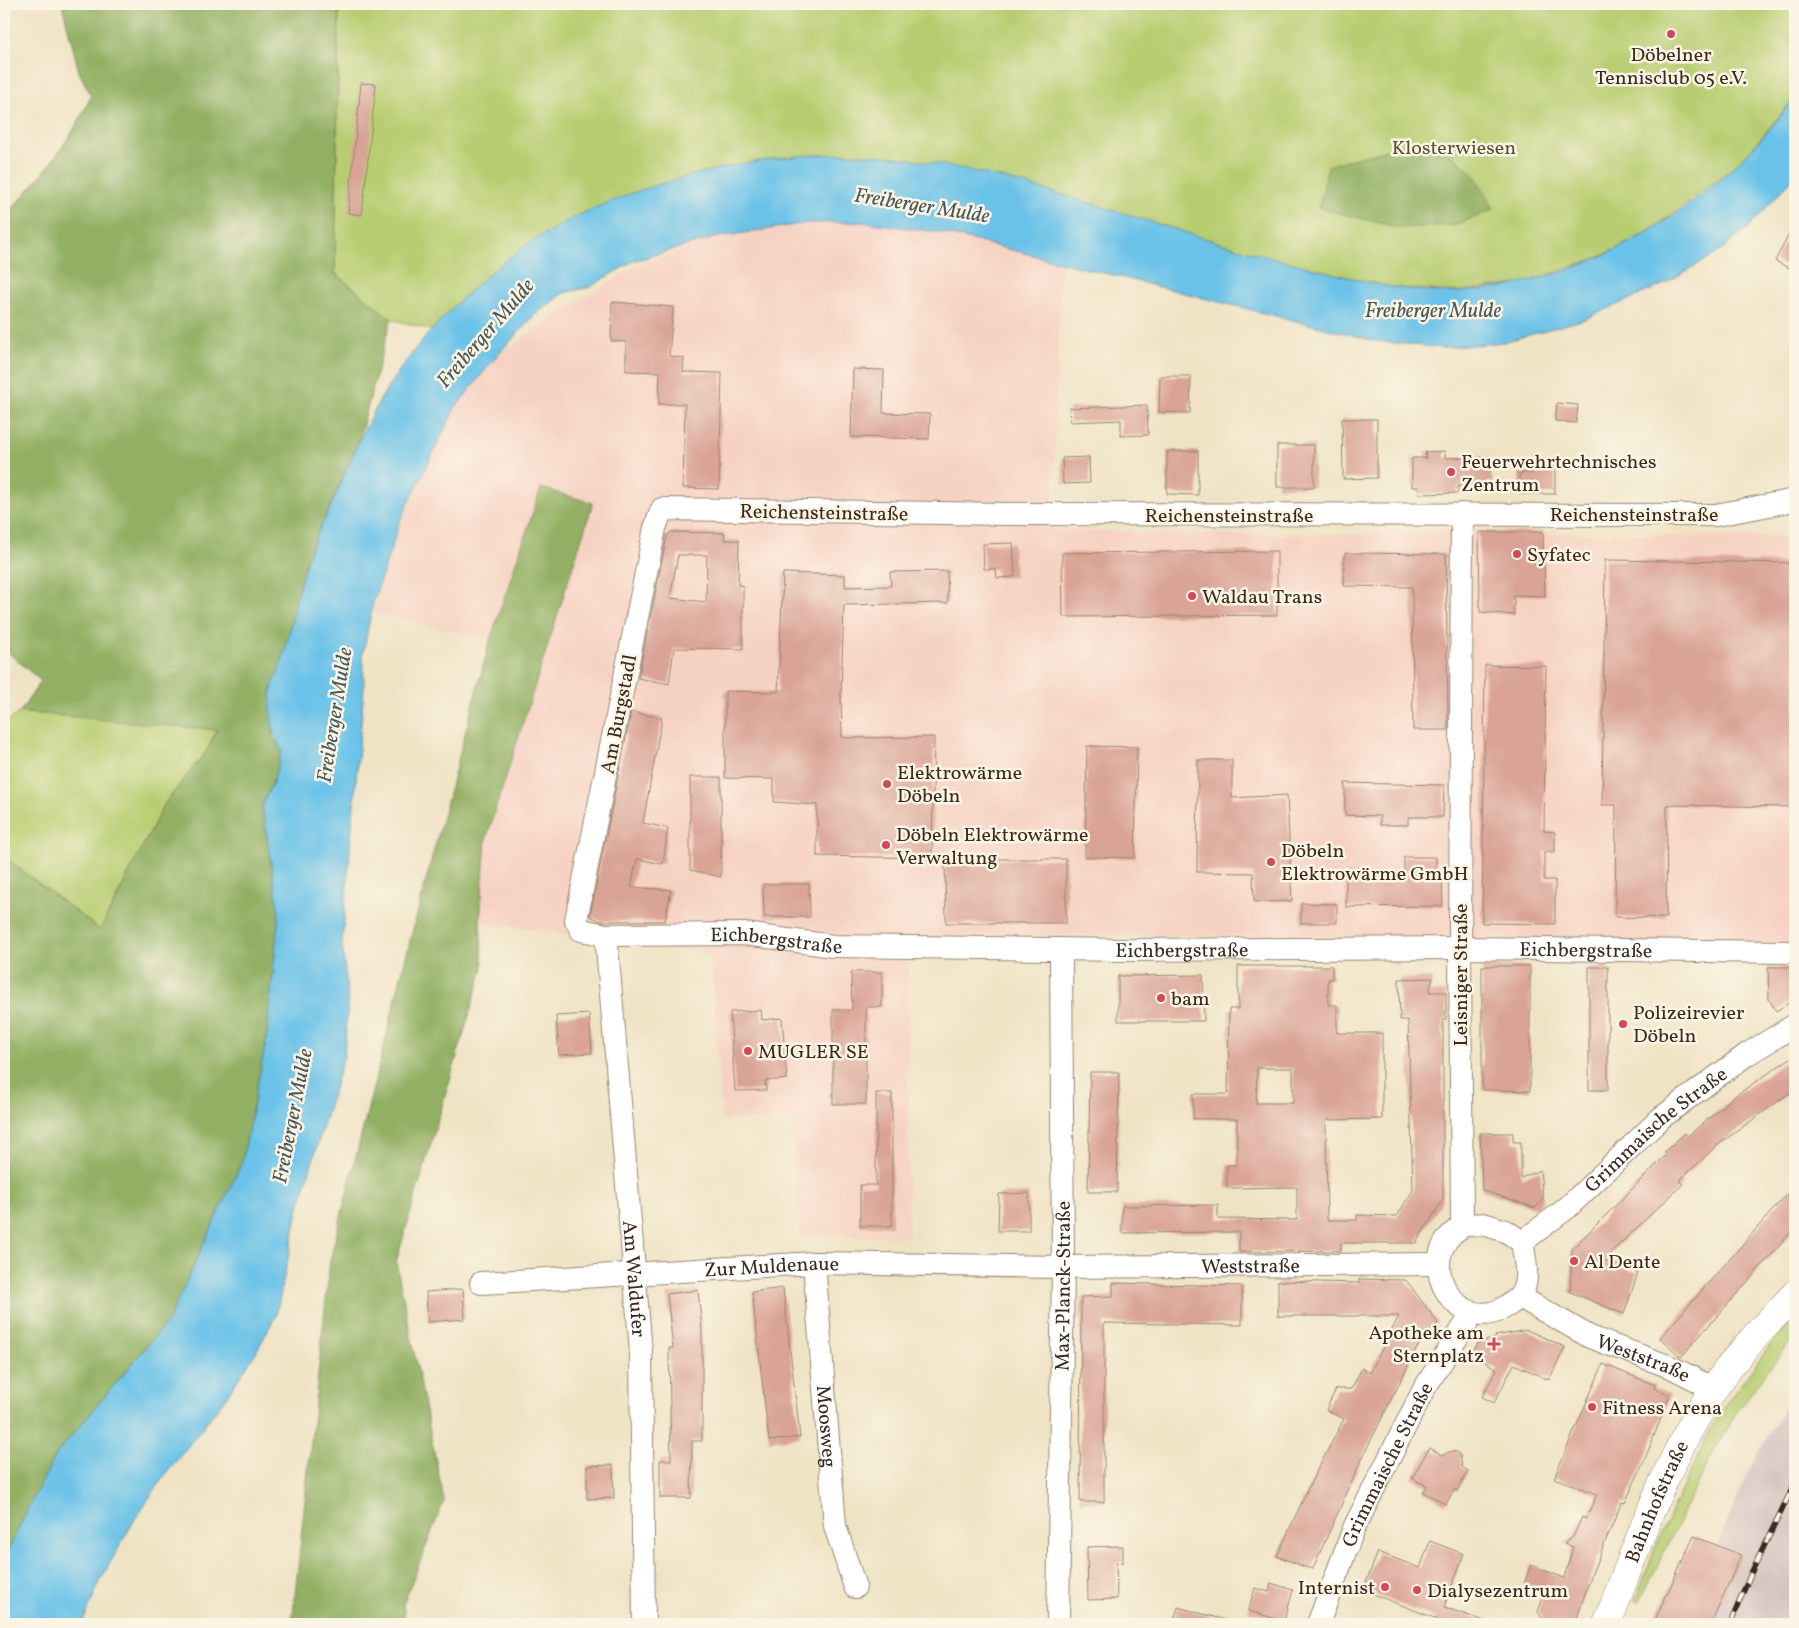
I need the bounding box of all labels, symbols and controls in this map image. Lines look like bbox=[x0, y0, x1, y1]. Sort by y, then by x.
marker: Döbelner Tennisclub 05 e.V. bbox=[1665, 28, 1677, 40]
place label: Döbelner Tennisclub 05 e.V. bbox=[1595, 42, 1747, 93]
park label: Klosterwiesen bbox=[1392, 135, 1516, 163]
water label: Freiberger Mulde bbox=[852, 181, 992, 232]
water label: Freiberger Mulde bbox=[430, 273, 542, 395]
water label: Freiberger Mulde bbox=[1365, 297, 1502, 326]
place label: Feuerwehrtechnisches Zentrum bbox=[1461, 449, 1656, 500]
marker: Feuerwehrtechnisches Zentrum bbox=[1445, 466, 1457, 478]
street label: Reichensteinstraße bbox=[739, 499, 909, 529]
street label: Reichensteinstraße bbox=[1550, 502, 1718, 530]
street label: Reichensteinstraße bbox=[1145, 503, 1313, 531]
place label: Syfatec bbox=[1527, 542, 1591, 570]
marker: Syfatec bbox=[1511, 548, 1523, 560]
place label: Waldau Trans bbox=[1202, 584, 1322, 612]
marker: Waldau Trans bbox=[1186, 590, 1198, 602]
water label: Freiberger Mulde bbox=[310, 645, 361, 785]
street label: Am Burgstadl bbox=[595, 652, 645, 776]
place label: Elektrowärme Döbeln bbox=[897, 760, 1022, 811]
marker: Elektrowärme Döbeln bbox=[881, 778, 893, 790]
place label: Döbeln Elektrowärme Verwaltung bbox=[896, 822, 1089, 873]
place label: Döbeln Elektrowärme GmbH bbox=[1281, 838, 1469, 889]
marker: Döbeln Elektrowärme Verwaltung bbox=[880, 839, 892, 851]
marker: Döbeln Elektrowärme GmbH bbox=[1265, 856, 1277, 868]
street label: Leisniger Straße bbox=[1448, 903, 1476, 1047]
street label: Eichbergstraße bbox=[710, 922, 843, 962]
street label: Eichbergstraße bbox=[1115, 937, 1248, 966]
street label: Eichbergstraße bbox=[1519, 937, 1652, 966]
place label: bam bbox=[1171, 986, 1210, 1014]
marker: bam bbox=[1155, 992, 1167, 1004]
place label: Polizeirevier Döbeln bbox=[1633, 1000, 1744, 1051]
marker: Polizeirevier Döbeln bbox=[1617, 1018, 1629, 1030]
place label: MUGLER SE bbox=[758, 1039, 869, 1067]
marker: MUGLER SE bbox=[742, 1045, 754, 1057]
water label: Freiberger Mulde bbox=[266, 1046, 321, 1186]
street label: Grimmaische Straße bbox=[1579, 1061, 1734, 1200]
street label: Max-Planck-Straße bbox=[1050, 1201, 1079, 1371]
street label: Am Waldufer bbox=[614, 1219, 652, 1338]
place label: Al Dente bbox=[1584, 1249, 1660, 1277]
street label: Zur Muldenaue bbox=[703, 1251, 839, 1286]
street label: Weststraße bbox=[1201, 1253, 1300, 1282]
marker: Al Dente bbox=[1568, 1255, 1580, 1267]
place label: Apotheke am Sternplatz bbox=[1368, 1320, 1484, 1371]
street label: Weststraße bbox=[1592, 1329, 1695, 1391]
marker: Apotheke am Sternplatz bbox=[1488, 1338, 1500, 1350]
street label: Grimmaische Straße bbox=[1336, 1377, 1441, 1551]
street label: Moosweg bbox=[808, 1384, 842, 1469]
place label: Fitness Arena bbox=[1602, 1395, 1722, 1423]
marker: Fitness Arena bbox=[1586, 1401, 1598, 1413]
street label: Bahnhofstraße bbox=[1619, 1436, 1697, 1568]
place label: Internist bbox=[1298, 1575, 1375, 1603]
place label: Dialysezentrum bbox=[1427, 1578, 1568, 1606]
marker: Internist bbox=[1379, 1581, 1391, 1593]
marker: Dialysezentrum bbox=[1411, 1584, 1423, 1596]

